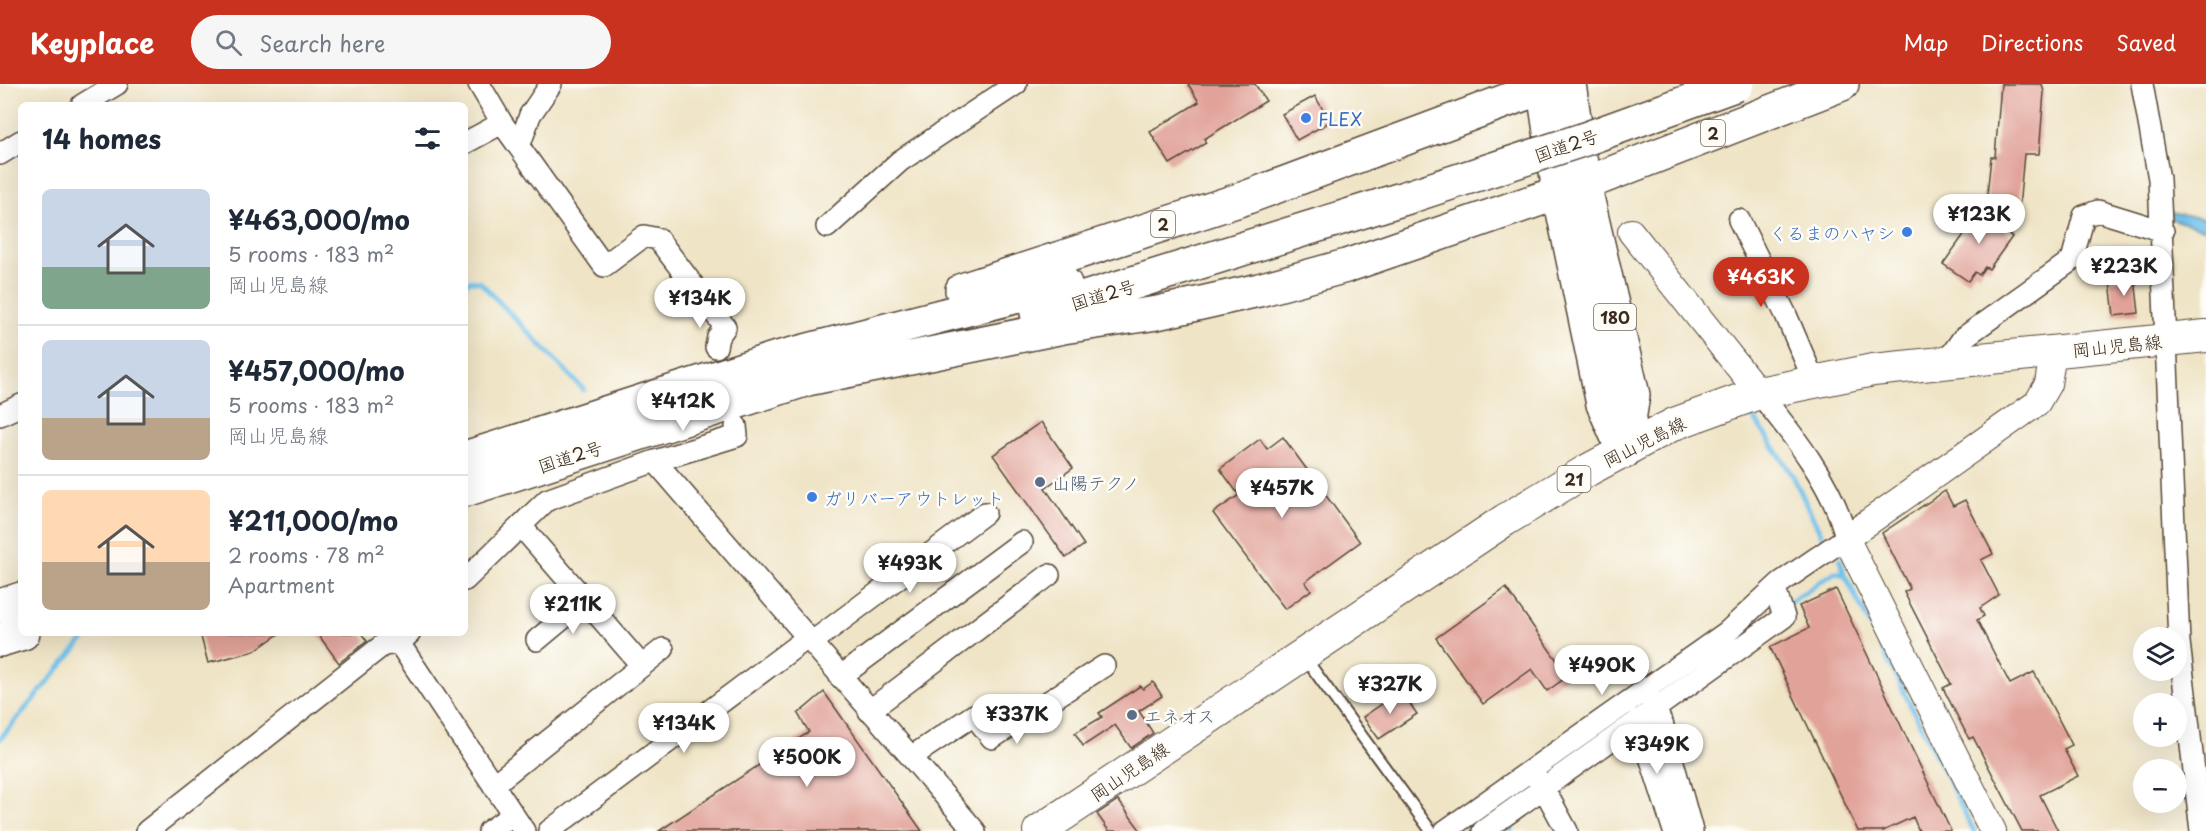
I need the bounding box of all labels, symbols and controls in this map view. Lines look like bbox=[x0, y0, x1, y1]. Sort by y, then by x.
search box bbox=[191, 15, 611, 69]
text: Keyplace bbox=[30, 21, 155, 64]
icon: search bbox=[212, 26, 245, 59]
text: Search here bbox=[260, 26, 385, 59]
text: Map bbox=[1903, 26, 1948, 58]
text: Directions bbox=[1981, 26, 2083, 58]
text: Saved bbox=[2116, 26, 2176, 58]
place label: FLEX bbox=[1318, 105, 1362, 132]
marker: FLEX bbox=[1299, 111, 1313, 125]
text: 14 homes bbox=[42, 119, 161, 158]
road number: 2 bbox=[1701, 120, 1725, 146]
street label: 国道2号 bbox=[1530, 121, 1602, 169]
icon: filters bbox=[411, 122, 444, 155]
pin: ¥123K bbox=[1937, 194, 2021, 245]
text: ¥123K bbox=[1947, 198, 2011, 228]
text: ¥463,000/mo bbox=[228, 200, 410, 239]
road number: 2 bbox=[1151, 211, 1175, 237]
icon: home bbox=[90, 213, 162, 285]
place label: くるまのハヤシ bbox=[1769, 219, 1895, 246]
marker: くるまのハヤシ bbox=[1900, 225, 1914, 239]
text: 5 rooms · 183 m² bbox=[228, 239, 394, 269]
pin: ¥223K bbox=[2082, 246, 2166, 297]
text: ¥223K bbox=[2090, 250, 2158, 280]
pin: ¥463K bbox=[1719, 257, 1803, 308]
text: ¥463K bbox=[1727, 261, 1795, 291]
text: 岡山児島線 bbox=[228, 269, 328, 299]
street label: 国道2号 bbox=[1067, 271, 1139, 317]
pin: ¥134K bbox=[658, 278, 742, 329]
text: ¥134K bbox=[668, 282, 732, 312]
road number: 180 bbox=[1594, 304, 1636, 330]
street label: 岡山児島線 bbox=[2071, 327, 2163, 363]
text: ¥457,000/mo bbox=[228, 351, 404, 390]
icon: home bbox=[90, 364, 162, 436]
pin: ¥412K bbox=[641, 381, 725, 432]
text: ¥412K bbox=[651, 385, 715, 415]
text: 5 rooms · 183 m² bbox=[228, 390, 394, 420]
street label: 岡山児島線 bbox=[1598, 409, 1690, 473]
text: 岡山児島線 bbox=[228, 420, 328, 450]
street label: 国道2号 bbox=[534, 433, 606, 479]
road number: 21 bbox=[1558, 466, 1590, 492]
pin: ¥457K bbox=[1240, 468, 1324, 519]
place label: 山陽テクノ bbox=[1052, 469, 1139, 496]
text: ¥457K bbox=[1250, 472, 1314, 502]
marker: 山陽テクノ bbox=[1033, 475, 1047, 489]
place label: ガリバーアウトレット bbox=[824, 484, 1004, 511]
marker: ガリバーアウトレット bbox=[805, 490, 819, 504]
text: ¥211,000/mo bbox=[228, 501, 398, 540]
icon: home bbox=[90, 514, 162, 586]
text: 2 rooms · 78 m² bbox=[228, 540, 385, 570]
pin: ¥493K bbox=[868, 543, 952, 594]
text: ¥493K bbox=[877, 547, 943, 577]
text: Apartment bbox=[228, 570, 335, 600]
pin: ¥211K bbox=[531, 584, 615, 635]
text: ¥211K bbox=[544, 588, 602, 618]
map controls bbox=[2133, 627, 2187, 813]
button: layers bbox=[2133, 627, 2187, 681]
pin: ¥490K bbox=[1560, 645, 1644, 696]
text: ¥490K bbox=[1568, 649, 1636, 679]
pin: ¥327K bbox=[1348, 664, 1432, 715]
text: ¥327K bbox=[1357, 668, 1423, 698]
button: + bbox=[2133, 693, 2187, 747]
pin: ¥337K bbox=[975, 694, 1059, 745]
text: ¥337K bbox=[985, 698, 1049, 728]
place label: エネオス bbox=[1144, 702, 1215, 729]
pin: ¥134K bbox=[642, 703, 726, 754]
text: ¥134K bbox=[652, 707, 716, 737]
marker: エネオス bbox=[1125, 708, 1139, 722]
pin: ¥349K bbox=[1615, 724, 1699, 775]
text: ¥349K bbox=[1624, 728, 1690, 758]
street label: 岡山児島線 bbox=[1084, 735, 1174, 807]
pin: ¥500K bbox=[765, 737, 849, 788]
text: ¥500K bbox=[773, 741, 842, 771]
button: − bbox=[2133, 759, 2187, 813]

